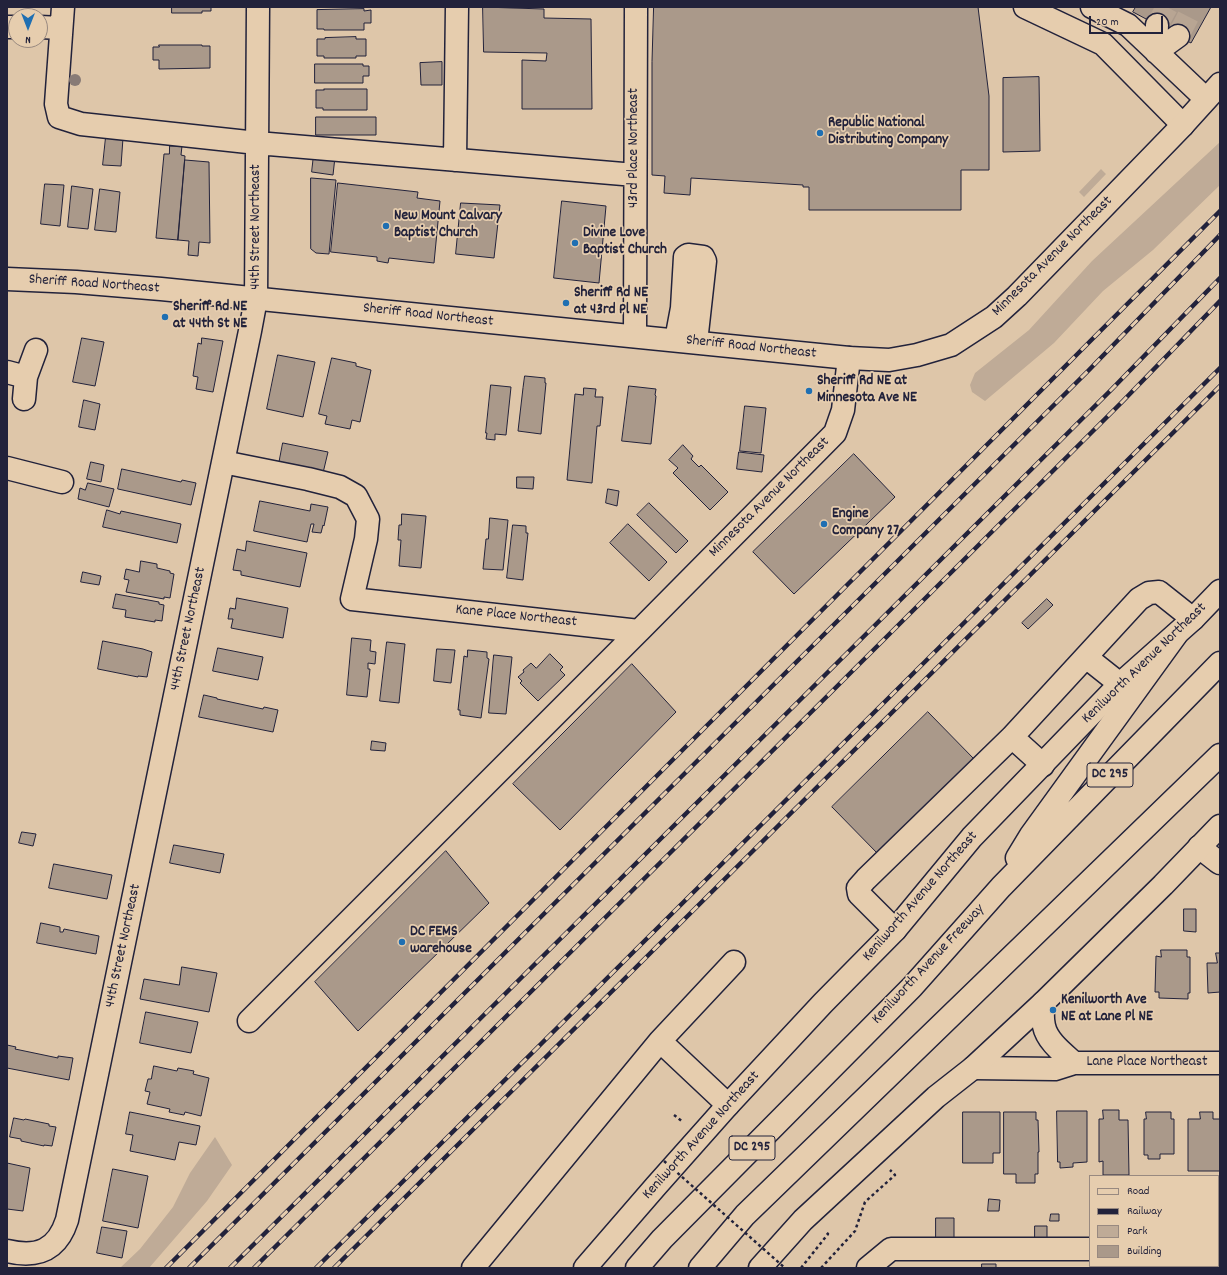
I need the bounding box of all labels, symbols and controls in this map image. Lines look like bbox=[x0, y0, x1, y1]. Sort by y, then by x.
north arrow bbox=[8, 8, 48, 48]
scale bar bbox=[1091, 8, 1165, 34]
text: 20 m bbox=[1096, 14, 1119, 31]
text: N bbox=[25, 31, 31, 47]
street label: 43rd Place Northeast bbox=[626, 88, 644, 208]
place label: Republic National Distributing Company bbox=[828, 115, 948, 150]
marker: Republic National Distributing Company bbox=[815, 128, 825, 138]
street label: 44th Street Northeast bbox=[248, 164, 266, 290]
street label: Minnesota Avenue Northeast bbox=[989, 193, 1117, 321]
place label: New Mount Calvary Baptist Church bbox=[394, 208, 502, 243]
marker: New Mount Calvary Baptist Church bbox=[381, 221, 391, 231]
place label: Divine Love Baptist Church bbox=[583, 225, 667, 260]
marker: Divine Love Baptist Church bbox=[570, 238, 580, 248]
street label: Sheriff Road Northeast bbox=[28, 271, 160, 299]
place label: Sheriff Rd NE at 43rd Pl NE bbox=[574, 285, 648, 320]
marker: Sheriff Rd NE at 43rd Pl NE bbox=[561, 298, 571, 308]
place label: Sheriff Rd NE at 44th St NE bbox=[173, 299, 247, 334]
street label: Sheriff Road Northeast bbox=[362, 300, 494, 332]
marker: Sheriff Rd NE at 44th St NE bbox=[160, 312, 170, 322]
street label: Sheriff Road Northeast bbox=[685, 332, 817, 364]
place label: Sheriff Rd NE at Minnesota Ave NE bbox=[817, 373, 917, 408]
marker: Sheriff Rd NE at Minnesota Ave NE bbox=[804, 386, 814, 396]
street label: Minnesota Avenue Northeast bbox=[706, 434, 834, 562]
place label: Engine Company 27 bbox=[832, 506, 899, 541]
marker: Engine Company 27 bbox=[819, 519, 829, 529]
street label: 44th Street Northeast bbox=[167, 566, 211, 692]
street label: Kenilworth Avenue Northeast bbox=[1079, 600, 1211, 728]
street label: Kane Place Northeast bbox=[454, 602, 578, 632]
road number: DC 295 bbox=[1087, 763, 1133, 787]
street label: Kenilworth Avenue Northeast bbox=[860, 828, 982, 966]
street label: 44th Street Northeast bbox=[102, 883, 146, 1009]
street label: Kenilworth Avenue Freeway bbox=[869, 901, 989, 1029]
place label: DC FEMS warehouse bbox=[410, 924, 472, 959]
marker: DC FEMS warehouse bbox=[397, 937, 407, 947]
place label: Kenilworth Ave NE at Lane Pl NE bbox=[1061, 992, 1153, 1027]
marker: Kenilworth Ave NE at Lane Pl NE bbox=[1048, 1005, 1058, 1015]
street label: Lane Place Northeast bbox=[1086, 1054, 1208, 1072]
street label: Kenilworth Avenue Northeast bbox=[640, 1068, 764, 1204]
road number: DC 295 bbox=[729, 1136, 775, 1160]
legend bbox=[1089, 1175, 1219, 1267]
text: Road bbox=[1127, 1183, 1149, 1200]
text: Railway bbox=[1127, 1203, 1162, 1220]
text: Park bbox=[1127, 1223, 1147, 1240]
text: Building bbox=[1127, 1243, 1162, 1260]

